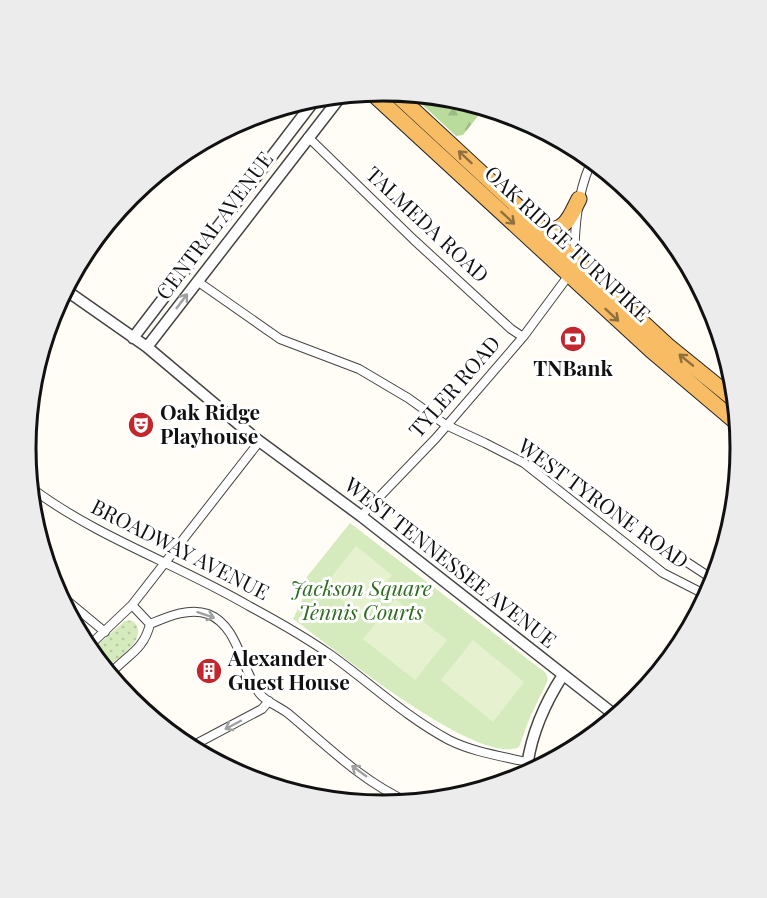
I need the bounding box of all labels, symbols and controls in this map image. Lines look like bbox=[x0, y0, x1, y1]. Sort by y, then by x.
street label: CENTRAL AVENUE bbox=[149, 145, 278, 305]
one-way arrow bbox=[458, 150, 473, 164]
street label: OAK RIDGE TURNPIKE bbox=[479, 158, 657, 327]
street label: TALMEDA ROAD bbox=[361, 159, 496, 288]
one-way arrow bbox=[500, 211, 515, 225]
one-way arrow bbox=[176, 293, 189, 309]
one-way arrow bbox=[605, 308, 620, 322]
bank icon: TNBank bbox=[558, 324, 588, 354]
street label: TYLER ROAD bbox=[402, 329, 505, 442]
place label: TNBank bbox=[533, 353, 613, 381]
one-way arrow bbox=[679, 353, 694, 367]
place label: Oak Ridge Playhouse bbox=[160, 397, 260, 449]
theatre icon: Oak Ridge Playhouse bbox=[126, 410, 156, 440]
street label: WEST TYRONE ROAD bbox=[512, 430, 695, 574]
street label: WEST TENNESSEE AVENUE bbox=[339, 469, 563, 653]
street label: BROADWAY AVENUE bbox=[87, 491, 275, 605]
park label: Jackson Square Tennis Courts bbox=[290, 573, 432, 625]
one-way arrow bbox=[196, 611, 214, 622]
place label: Alexander Guest House bbox=[227, 643, 350, 695]
building icon: Alexander Guest House bbox=[194, 656, 224, 686]
one-way arrow bbox=[224, 720, 242, 731]
one-way arrow bbox=[351, 765, 367, 778]

